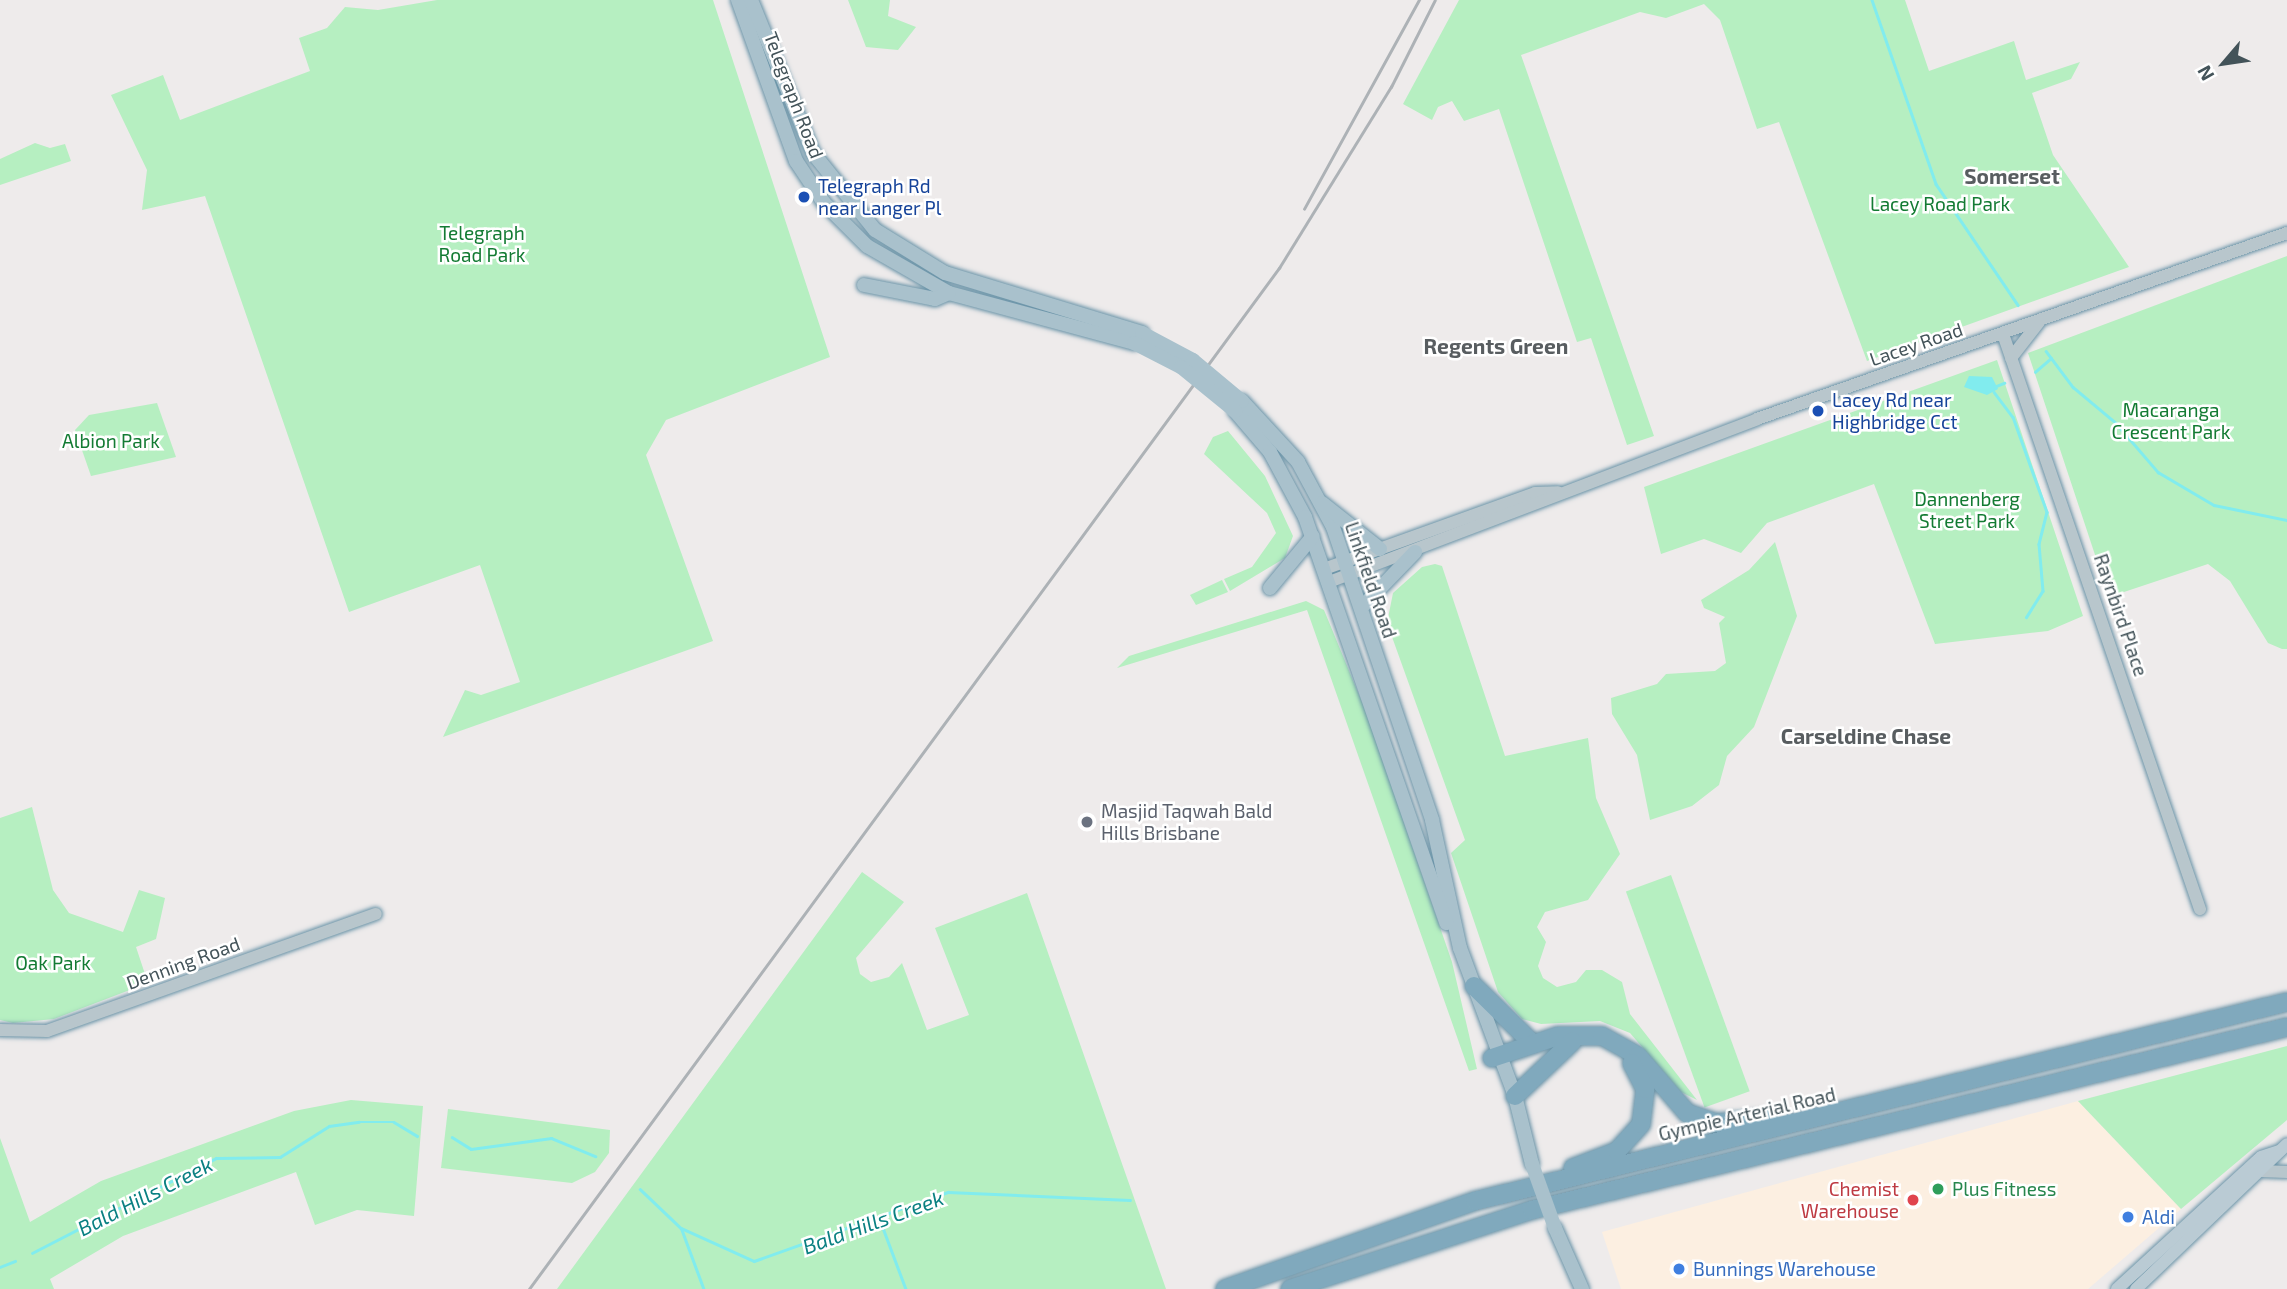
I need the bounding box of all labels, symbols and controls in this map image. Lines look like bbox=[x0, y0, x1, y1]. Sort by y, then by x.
north arrow bbox=[2189, 28, 2259, 98]
street label: Telegraph Road bbox=[759, 29, 829, 161]
text: N bbox=[2192, 62, 2219, 85]
district label: Somerset bbox=[1964, 163, 2060, 189]
place label: Telegraph Rd near Langer Pl bbox=[818, 175, 942, 219]
marker: Telegraph Rd near Langer Pl bbox=[796, 189, 812, 205]
park label: Lacey Road Park bbox=[1870, 193, 2010, 215]
park label: Telegraph Road Park bbox=[439, 222, 525, 266]
street label: Lacey Road bbox=[1866, 317, 1966, 371]
district label: Regents Green bbox=[1424, 333, 1568, 359]
place label: Lacey Rd near Highbridge Cct bbox=[1832, 389, 1957, 433]
park label: Macaranga Crescent Park bbox=[2112, 399, 2230, 443]
marker: Lacey Rd near Highbridge Cct bbox=[1810, 403, 1826, 419]
park label: Albion Park bbox=[62, 430, 160, 452]
park label: Dannenberg Street Park bbox=[1914, 488, 2020, 532]
street label: Linkfield Road bbox=[1340, 519, 1402, 641]
street label: Raynbird Place bbox=[2089, 551, 2153, 679]
district label: Carseldine Chase bbox=[1781, 723, 1951, 749]
place label: Masjid Taqwah Bald Hills Brisbane bbox=[1101, 800, 1273, 844]
marker: Masjid Taqwah Bald Hills Brisbane bbox=[1079, 814, 1095, 830]
street label: Denning Road bbox=[123, 932, 243, 994]
park label: Oak Park bbox=[15, 952, 91, 974]
street label: Gympie Arterial Road bbox=[1656, 1082, 1838, 1146]
water label: Bald Hills Creek bbox=[73, 1151, 217, 1241]
place label: Chemist Warehouse bbox=[1801, 1178, 1899, 1222]
place label: Plus Fitness bbox=[1952, 1178, 2056, 1200]
marker: Plus Fitness bbox=[1930, 1181, 1946, 1197]
water label: Bald Hills Creek bbox=[799, 1185, 947, 1259]
marker: Chemist Warehouse bbox=[1905, 1192, 1921, 1208]
place label: Aldi bbox=[2142, 1206, 2175, 1228]
marker: Aldi bbox=[2120, 1209, 2136, 1225]
place label: Bunnings Warehouse bbox=[1693, 1258, 1876, 1280]
marker: Bunnings Warehouse bbox=[1671, 1261, 1687, 1277]

